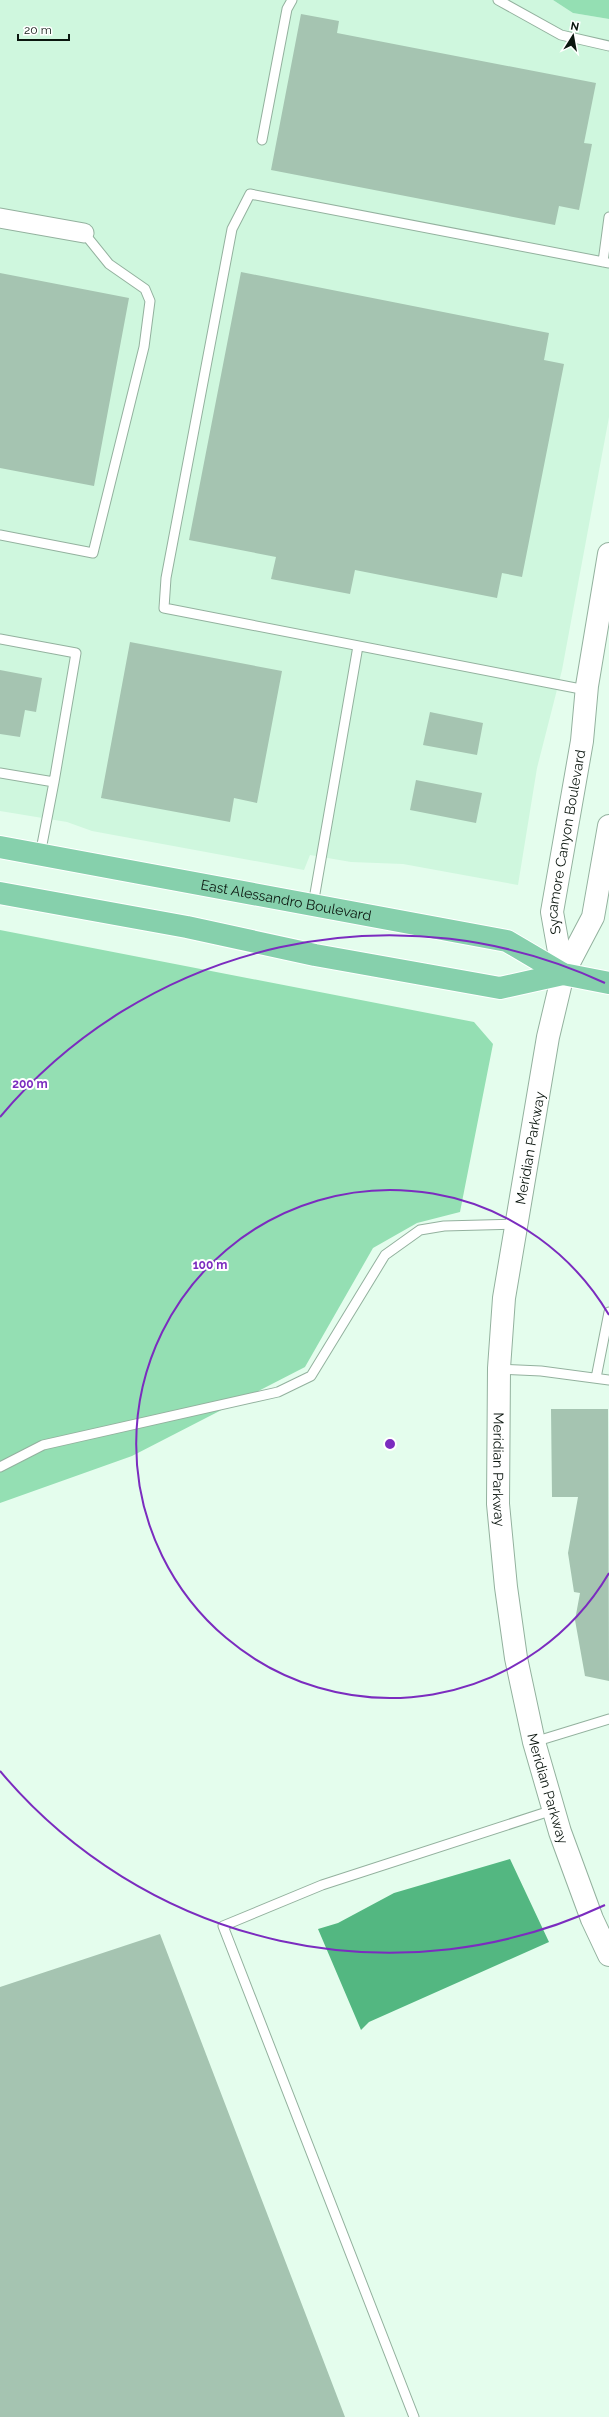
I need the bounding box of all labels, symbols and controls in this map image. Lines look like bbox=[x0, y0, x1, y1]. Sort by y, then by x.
scale bar bbox=[18, 16, 69, 42]
north arrow bbox=[553, 16, 593, 56]
text: N bbox=[569, 19, 580, 34]
text: 20 m bbox=[24, 23, 52, 37]
street label: Sycamore Canyon Boulevard bbox=[544, 748, 588, 936]
street label: East Alessandro Boulevard bbox=[200, 876, 373, 924]
text: 200 m bbox=[12, 1077, 48, 1091]
street label: Meridian Parkway bbox=[512, 1090, 548, 1206]
text: 100 m bbox=[193, 1258, 227, 1272]
street label: Meridian Parkway bbox=[490, 1412, 508, 1528]
centre of rings bbox=[383, 1437, 397, 1451]
street label: Meridian Parkway bbox=[524, 1732, 572, 1846]

